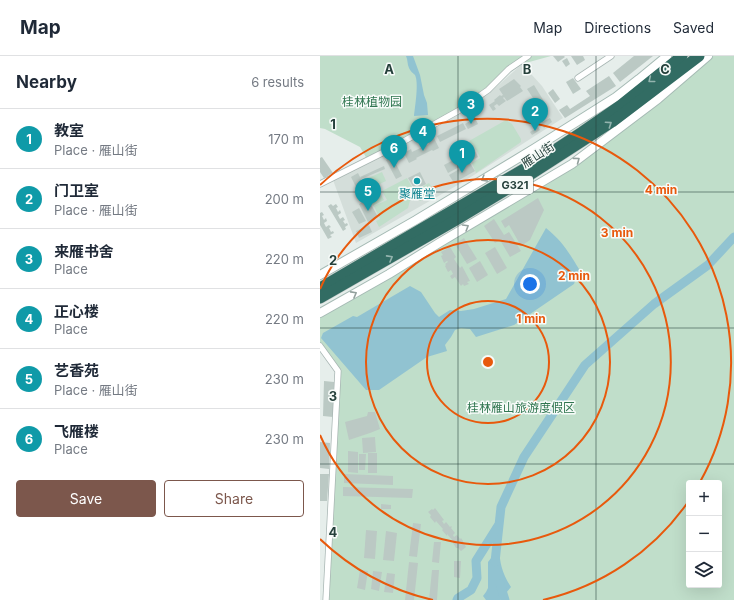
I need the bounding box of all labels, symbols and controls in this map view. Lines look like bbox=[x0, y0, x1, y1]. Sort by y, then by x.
text: Map bbox=[20, 16, 61, 39]
text: Map bbox=[533, 19, 562, 36]
text: Directions bbox=[584, 19, 651, 36]
text: Saved bbox=[673, 19, 714, 36]
text: A bbox=[384, 61, 394, 77]
text: B bbox=[523, 61, 532, 77]
text: C bbox=[660, 61, 670, 77]
text: Nearby bbox=[16, 72, 77, 92]
text: 6 results bbox=[251, 74, 304, 90]
one-way arrow bbox=[649, 76, 656, 83]
pin: 3 bbox=[458, 91, 484, 124]
park label: 桂林植物园 bbox=[342, 94, 402, 109]
pin: 2 bbox=[522, 98, 548, 131]
text: 1 bbox=[330, 116, 336, 132]
pin: 4 bbox=[410, 118, 436, 151]
text: 教室 bbox=[54, 121, 84, 140]
one-way arrow bbox=[604, 122, 611, 129]
text: 1 bbox=[26, 131, 32, 147]
text: 170 m bbox=[268, 131, 304, 147]
pin: 6 bbox=[381, 135, 407, 168]
street label: 雁山街 bbox=[519, 138, 557, 171]
pin: 1 bbox=[449, 140, 475, 173]
text: Place · 雁山街 bbox=[54, 142, 138, 158]
one-way arrow bbox=[573, 157, 580, 165]
one-way arrow bbox=[481, 175, 488, 182]
marker: 聚雁堂 bbox=[412, 176, 422, 186]
road number: G321 bbox=[497, 176, 533, 194]
pin: 5 bbox=[355, 178, 381, 211]
text: 门卫室 bbox=[54, 181, 99, 200]
text: 4 min bbox=[645, 182, 677, 197]
place label: 聚雁堂 bbox=[399, 186, 435, 201]
text: 2 bbox=[25, 191, 33, 207]
text: 200 m bbox=[265, 191, 304, 207]
text: Place · 雁山街 bbox=[54, 202, 138, 218]
one-way arrow bbox=[462, 225, 469, 232]
text: 3 min bbox=[601, 225, 633, 240]
text: 来雁书舍 bbox=[54, 242, 114, 261]
text: 3 bbox=[25, 251, 33, 267]
text: 220 m bbox=[265, 251, 304, 267]
text: 2 bbox=[329, 252, 337, 268]
one-way arrow bbox=[386, 255, 393, 262]
text: Place bbox=[54, 261, 88, 277]
text: 2 min bbox=[558, 268, 590, 283]
your location bbox=[520, 274, 540, 294]
one-way arrow bbox=[350, 291, 357, 298]
text: 正心楼 bbox=[54, 302, 99, 321]
text: 4 bbox=[25, 311, 33, 327]
text: 220 m bbox=[265, 311, 304, 327]
text: 1 min bbox=[516, 311, 546, 326]
text: Place bbox=[54, 321, 88, 337]
centre of rings bbox=[481, 355, 495, 369]
text: 艺香苑 bbox=[54, 361, 99, 380]
text: 5 bbox=[25, 371, 33, 387]
text: 230 m bbox=[265, 371, 304, 387]
text: Place · 雁山街 bbox=[54, 382, 138, 398]
text: 3 bbox=[329, 388, 337, 404]
park label: 桂林雁山旅游度假区 bbox=[467, 400, 575, 415]
text: 飞雁楼 bbox=[54, 422, 99, 441]
text: 6 bbox=[25, 431, 33, 447]
text: 230 m bbox=[265, 431, 304, 447]
text: Place bbox=[54, 441, 88, 457]
button: Save bbox=[16, 480, 156, 517]
button: Share bbox=[164, 480, 304, 517]
map controls bbox=[686, 480, 722, 588]
button: + bbox=[686, 480, 722, 516]
button: − bbox=[686, 516, 722, 552]
text: 4 bbox=[329, 524, 338, 540]
button: layers bbox=[686, 552, 722, 588]

